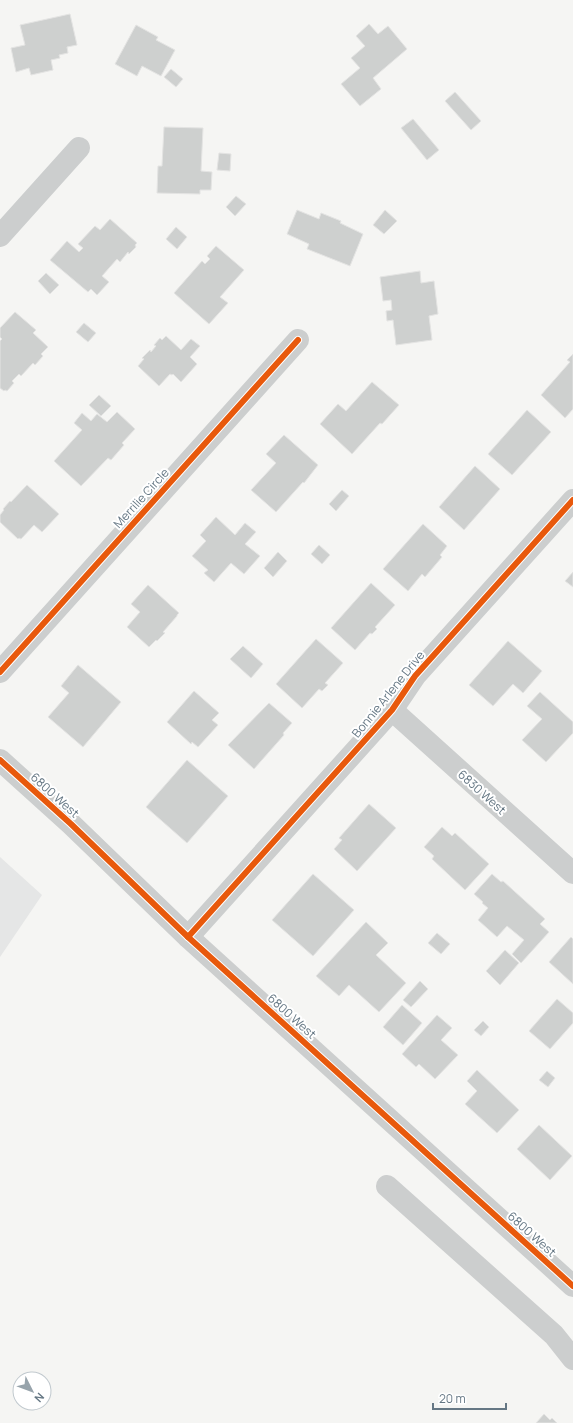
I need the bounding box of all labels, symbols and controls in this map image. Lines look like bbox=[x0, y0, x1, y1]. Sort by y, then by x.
street label: Merrilie Circle bbox=[109, 464, 173, 532]
street label: Bonnie Arlene Drive bbox=[348, 647, 428, 741]
street label: 6830 West bbox=[454, 766, 510, 818]
street label: 6800 West bbox=[27, 769, 83, 822]
street label: 6800 West bbox=[264, 990, 320, 1043]
street label: 6800 West bbox=[504, 1208, 560, 1261]
north arrow bbox=[12, 1371, 52, 1411]
scale bar bbox=[433, 1385, 506, 1411]
text: N bbox=[32, 1390, 48, 1406]
text: 20 m bbox=[439, 1390, 466, 1407]

